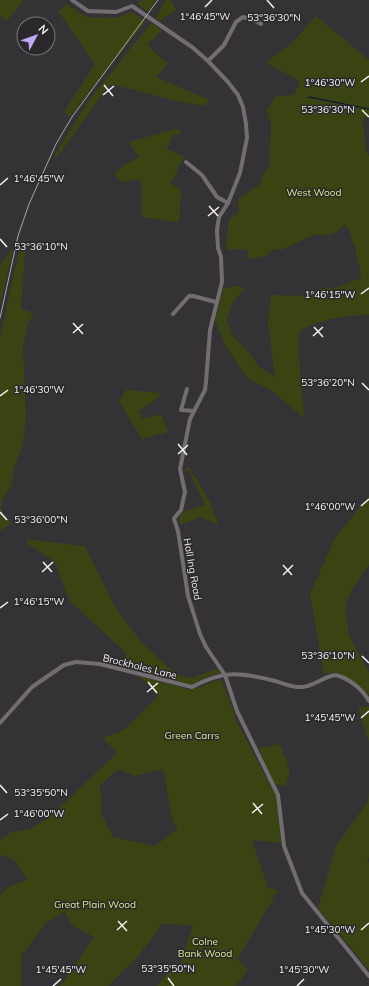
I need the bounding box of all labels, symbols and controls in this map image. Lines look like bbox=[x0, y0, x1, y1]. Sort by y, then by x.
text: 1°46'45"W bbox=[180, 10, 230, 23]
text: 53°36'30"N bbox=[247, 11, 301, 24]
north arrow bbox=[16, 16, 56, 56]
text: N bbox=[36, 22, 52, 37]
text: 1°46'30"W bbox=[305, 76, 355, 89]
text: 53°36'30"N bbox=[301, 103, 355, 116]
text: 1°46'45"W bbox=[14, 172, 64, 185]
park label: West Wood bbox=[287, 186, 341, 199]
text: 53°36'10"N bbox=[14, 240, 68, 253]
text: 1°46'15"W bbox=[305, 288, 355, 301]
text: 53°36'20"N bbox=[301, 376, 355, 389]
text: 1°46'30"W bbox=[14, 383, 64, 396]
text: 1°46'00"W bbox=[305, 500, 355, 513]
text: 53°36'00"N bbox=[14, 513, 68, 526]
street label: Hall Ing Road bbox=[181, 537, 204, 601]
text: 1°46'15"W bbox=[14, 595, 64, 608]
text: 53°36'10"N bbox=[301, 649, 355, 662]
street label: Brockholes Lane bbox=[101, 651, 178, 682]
text: 1°45'45"W bbox=[305, 711, 355, 724]
park label: Green Carrs bbox=[164, 729, 220, 742]
text: 53°35'50"N bbox=[14, 786, 68, 799]
text: 1°46'00"W bbox=[14, 807, 64, 820]
park label: Great Plain Wood bbox=[54, 898, 136, 911]
text: 1°45'30"W bbox=[305, 923, 355, 936]
park label: Colne Bank Wood bbox=[178, 935, 232, 960]
text: 53°35'50"N bbox=[141, 962, 195, 975]
text: 1°45'45"W bbox=[36, 963, 86, 976]
text: 1°45'30"W bbox=[279, 963, 329, 976]

